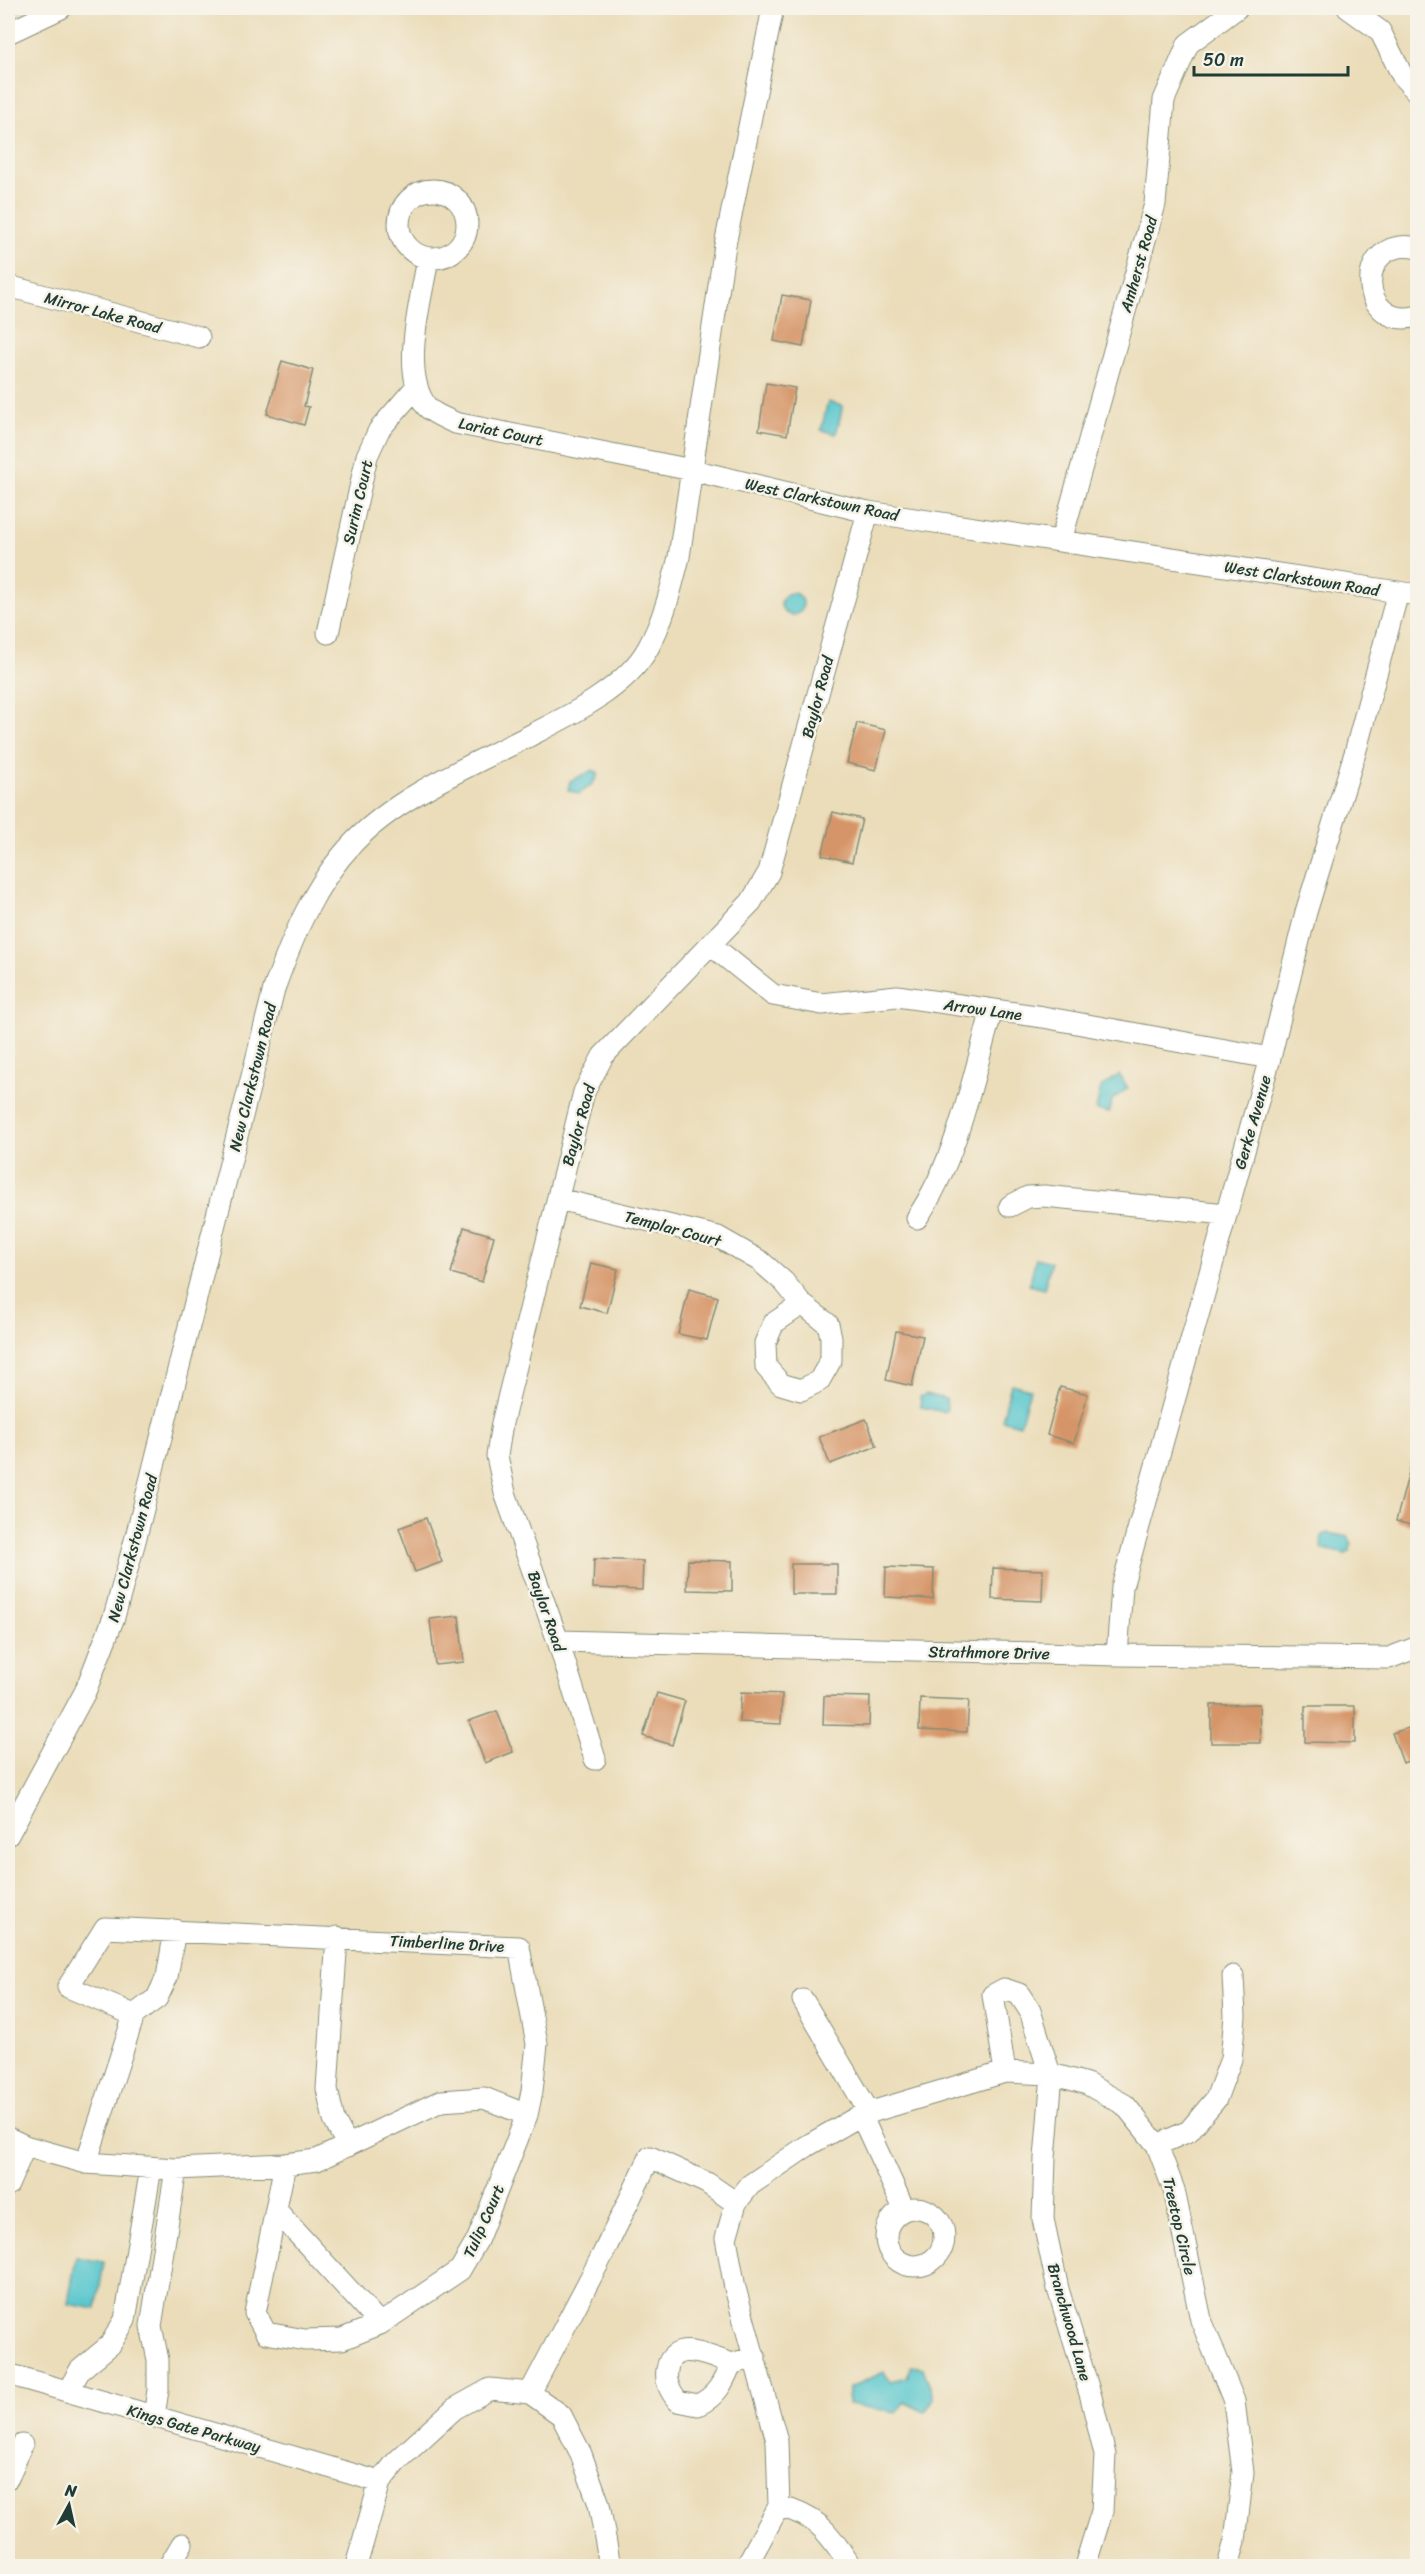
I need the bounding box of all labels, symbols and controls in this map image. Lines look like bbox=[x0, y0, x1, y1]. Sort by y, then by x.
scale bar bbox=[1194, 39, 1348, 77]
text: 50 m bbox=[1203, 44, 1244, 76]
street label: Amherst Road bbox=[1111, 211, 1166, 317]
street label: Mirror Lake Road bbox=[41, 283, 166, 342]
street label: Lariat Court bbox=[456, 408, 546, 455]
street label: Surim Court bbox=[334, 457, 381, 547]
street label: West Clarkstown Road bbox=[742, 469, 903, 530]
street label: West Clarkstown Road bbox=[1222, 552, 1383, 605]
street label: Baylor Road bbox=[793, 651, 843, 741]
street label: Arrow Lane bbox=[941, 990, 1024, 1029]
street label: New Clarkstown Road bbox=[220, 998, 285, 1154]
street label: Gerke Avenue bbox=[1225, 1072, 1280, 1173]
street label: Baylor Road bbox=[553, 1079, 604, 1169]
street label: Templar Court bbox=[621, 1202, 725, 1255]
street label: New Clarkstown Road bbox=[99, 1469, 167, 1625]
street label: Baylor Road bbox=[519, 1567, 574, 1657]
street label: Strathmore Drive bbox=[928, 1637, 1050, 1668]
street label: Timberline Drive bbox=[389, 1926, 505, 1961]
street label: Treetop Circle bbox=[1154, 2174, 1205, 2278]
street label: Tulip Court bbox=[454, 2180, 512, 2263]
street label: Branchwood Lane bbox=[1039, 2260, 1100, 2385]
street label: Kings Gate Parkway bbox=[123, 2396, 265, 2462]
north arrow bbox=[39, 2475, 99, 2535]
text: N bbox=[63, 2475, 79, 2506]

